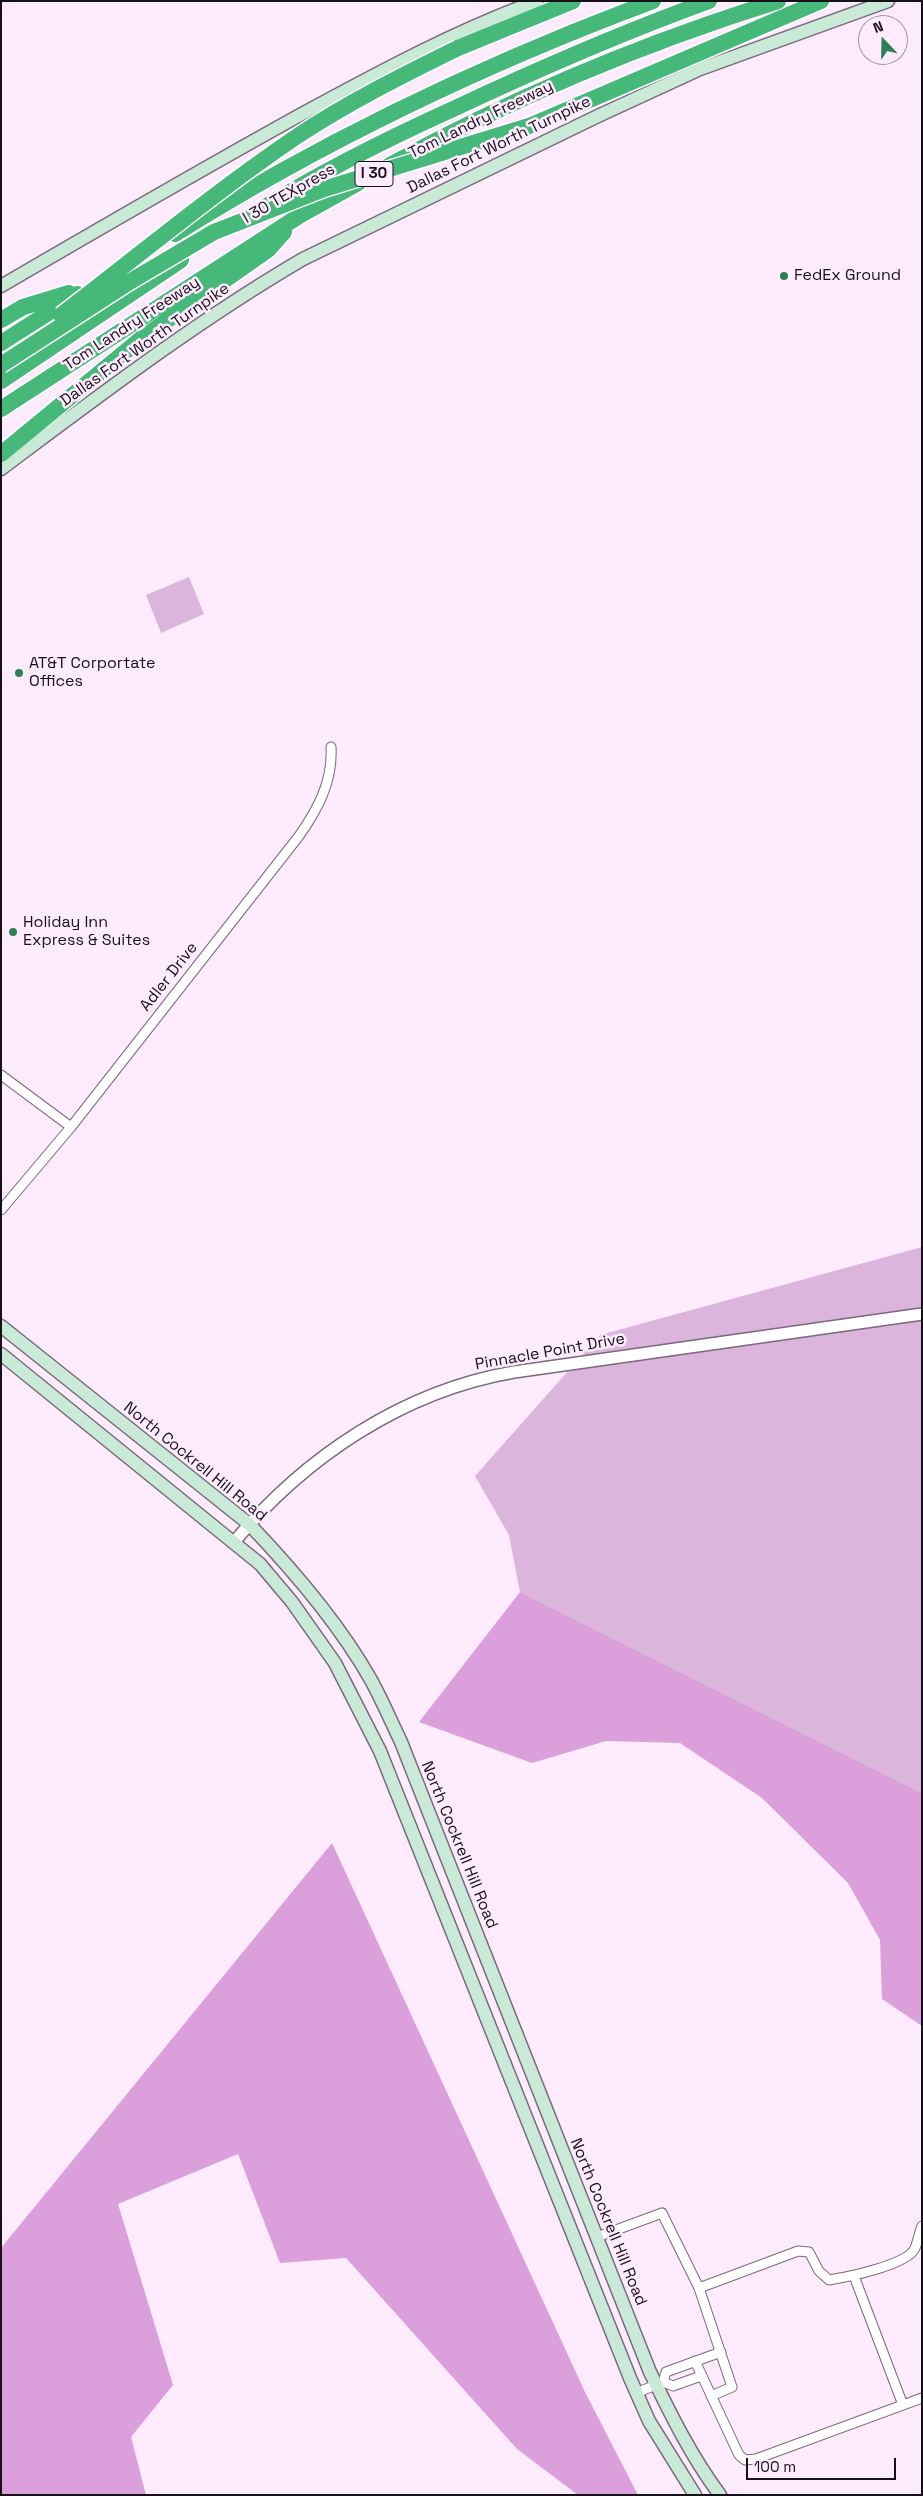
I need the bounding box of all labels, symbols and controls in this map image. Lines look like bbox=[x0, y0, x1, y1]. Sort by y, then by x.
north arrow bbox=[858, 15, 908, 65]
text: N bbox=[870, 17, 886, 37]
street label: Tom Landry Freeway bbox=[406, 77, 556, 163]
street label: Dallas Fort Worth Turnpike bbox=[404, 92, 594, 198]
street label: I 30 TEXpress bbox=[240, 160, 338, 228]
road number: I 30 bbox=[355, 162, 393, 186]
place label: FedEx Ground bbox=[794, 266, 901, 286]
marker: FedEx Ground bbox=[778, 270, 790, 282]
street label: Tom Landry Freeway bbox=[60, 273, 204, 375]
street label: Dallas Fort Worth Turnpike bbox=[57, 279, 233, 411]
place label: AT&T Corportate Offices bbox=[29, 654, 155, 692]
marker: AT&T Corportate Offices bbox=[13, 667, 25, 679]
place label: Holiday Inn Express & Suites bbox=[23, 913, 150, 951]
marker: Holiday Inn Express & Suites bbox=[7, 926, 19, 938]
street label: Adler Drive bbox=[136, 939, 202, 1015]
street label: Pinnacle Point Drive bbox=[474, 1329, 626, 1375]
street label: North Cockrell Hill Road bbox=[119, 1398, 271, 1526]
street label: North Cockrell Hill Road bbox=[417, 1758, 501, 1932]
street label: North Cockrell Hill Road bbox=[566, 2135, 650, 2309]
scale bar bbox=[748, 2448, 898, 2480]
text: 100 m bbox=[754, 2457, 796, 2476]

